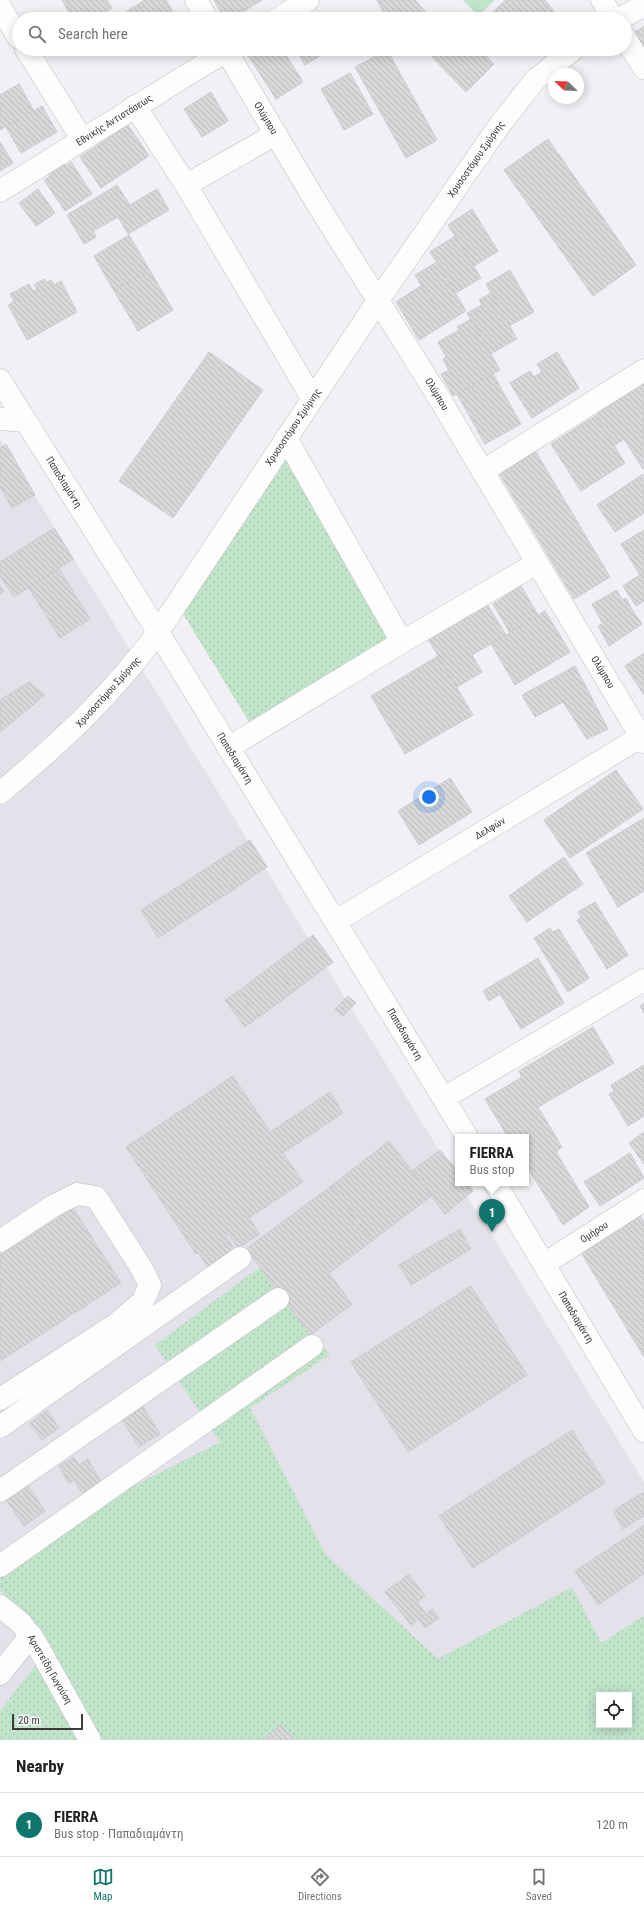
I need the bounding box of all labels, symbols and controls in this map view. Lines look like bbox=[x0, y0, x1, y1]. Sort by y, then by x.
search box bbox=[12, 12, 632, 56]
icon: search bbox=[26, 23, 48, 45]
text: Search here bbox=[58, 25, 128, 43]
north arrow bbox=[548, 68, 584, 104]
street label: Εθνικής Αντιστάσεως bbox=[74, 92, 155, 149]
street label: Ολύμπου bbox=[252, 100, 280, 136]
street label: Χρυσοστόμου Σμύρνης bbox=[445, 118, 508, 200]
street label: Ολύμπου bbox=[423, 376, 451, 412]
street label: Χρυσοστόμου Σμύρνης bbox=[263, 386, 324, 468]
street label: Παπαδιαμάντη bbox=[44, 454, 84, 510]
street label: Χρυσοστόμου Σμύρνης bbox=[74, 654, 143, 730]
street label: Ολύμπου bbox=[589, 654, 617, 690]
street label: Παπαδιαμάντη bbox=[215, 730, 255, 786]
your location bbox=[419, 787, 439, 807]
street label: Δελφών bbox=[473, 814, 508, 842]
street label: Παπαδιαμάντη bbox=[385, 1006, 425, 1062]
popup bbox=[455, 1134, 529, 1186]
text: FIERRA bbox=[470, 1144, 514, 1162]
text: Bus stop bbox=[470, 1162, 514, 1177]
pin: 1 bbox=[479, 1199, 505, 1232]
street label: Ομήρου bbox=[578, 1219, 610, 1245]
street label: Παπαδιαμάντη bbox=[556, 1289, 596, 1345]
street label: Αριστείδη Γωγούση bbox=[26, 1632, 74, 1706]
map controls bbox=[596, 1692, 632, 1728]
button: locate bbox=[596, 1692, 632, 1728]
scale bar bbox=[12, 1712, 83, 1731]
text: 20 m bbox=[18, 1714, 40, 1727]
text: Nearby bbox=[16, 1756, 64, 1776]
text: FIERRA bbox=[54, 1808, 98, 1826]
text: 1 bbox=[26, 1817, 32, 1832]
text: 120 m bbox=[596, 1817, 628, 1832]
text: Bus stop · Παπαδιαμάντη bbox=[54, 1826, 183, 1841]
tab: Map bbox=[92, 1866, 114, 1903]
tab: Directions bbox=[298, 1866, 342, 1903]
tab: Saved bbox=[526, 1866, 552, 1903]

